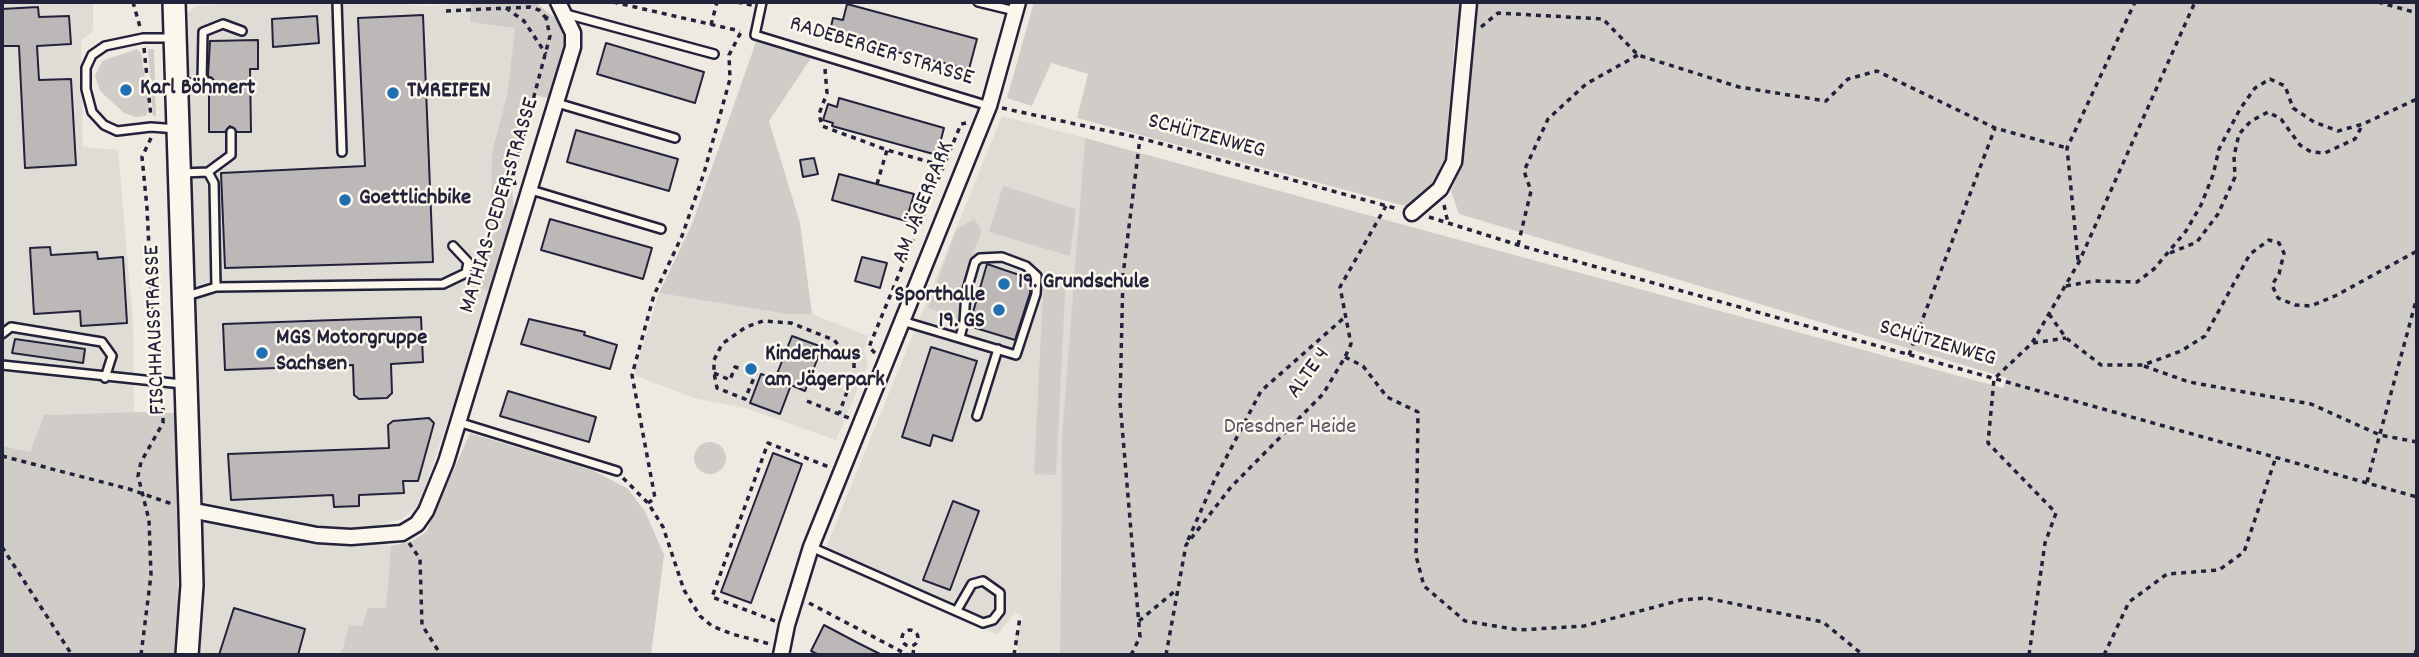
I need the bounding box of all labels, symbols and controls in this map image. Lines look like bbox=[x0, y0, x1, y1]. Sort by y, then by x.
street label: RADEBERGER STRASSE bbox=[786, 12, 976, 94]
place label: Karl Böhmert bbox=[140, 76, 255, 104]
place label: TMREIFEN bbox=[407, 79, 491, 107]
marker: Karl Böhmert bbox=[118, 82, 134, 98]
marker: TMREIFEN bbox=[385, 85, 401, 101]
street label: MATHIAS-OEDER-STRASSE bbox=[455, 95, 547, 317]
street label: SCHÜTZENWEG bbox=[1144, 109, 1268, 167]
street label: AM JÄGERPARK bbox=[888, 138, 962, 268]
place label: Goettlichbike bbox=[359, 186, 471, 214]
marker: Goettlichbike bbox=[337, 192, 353, 208]
street label: FISCHHAUSSTRASSE bbox=[140, 245, 174, 415]
place label: 19. Grundschule bbox=[1018, 270, 1149, 298]
marker: 19. Grundschule bbox=[996, 276, 1012, 292]
place label: Sporthalle 19. GS bbox=[895, 283, 985, 337]
marker: Sporthalle 19. GS bbox=[991, 302, 1007, 318]
street label: SCHÜTZENWEG bbox=[1875, 315, 1999, 375]
place label: MGS Motorgruppe Sachsen bbox=[276, 326, 427, 380]
place label: Kinderhaus am Jägerpark bbox=[765, 342, 885, 396]
street label: ALTE 4 bbox=[1282, 343, 1338, 405]
marker: MGS Motorgruppe Sachsen bbox=[254, 345, 270, 361]
marker: Kinderhaus am Jägerpark bbox=[743, 361, 759, 377]
park label: Dresdner Heide bbox=[1224, 415, 1356, 443]

